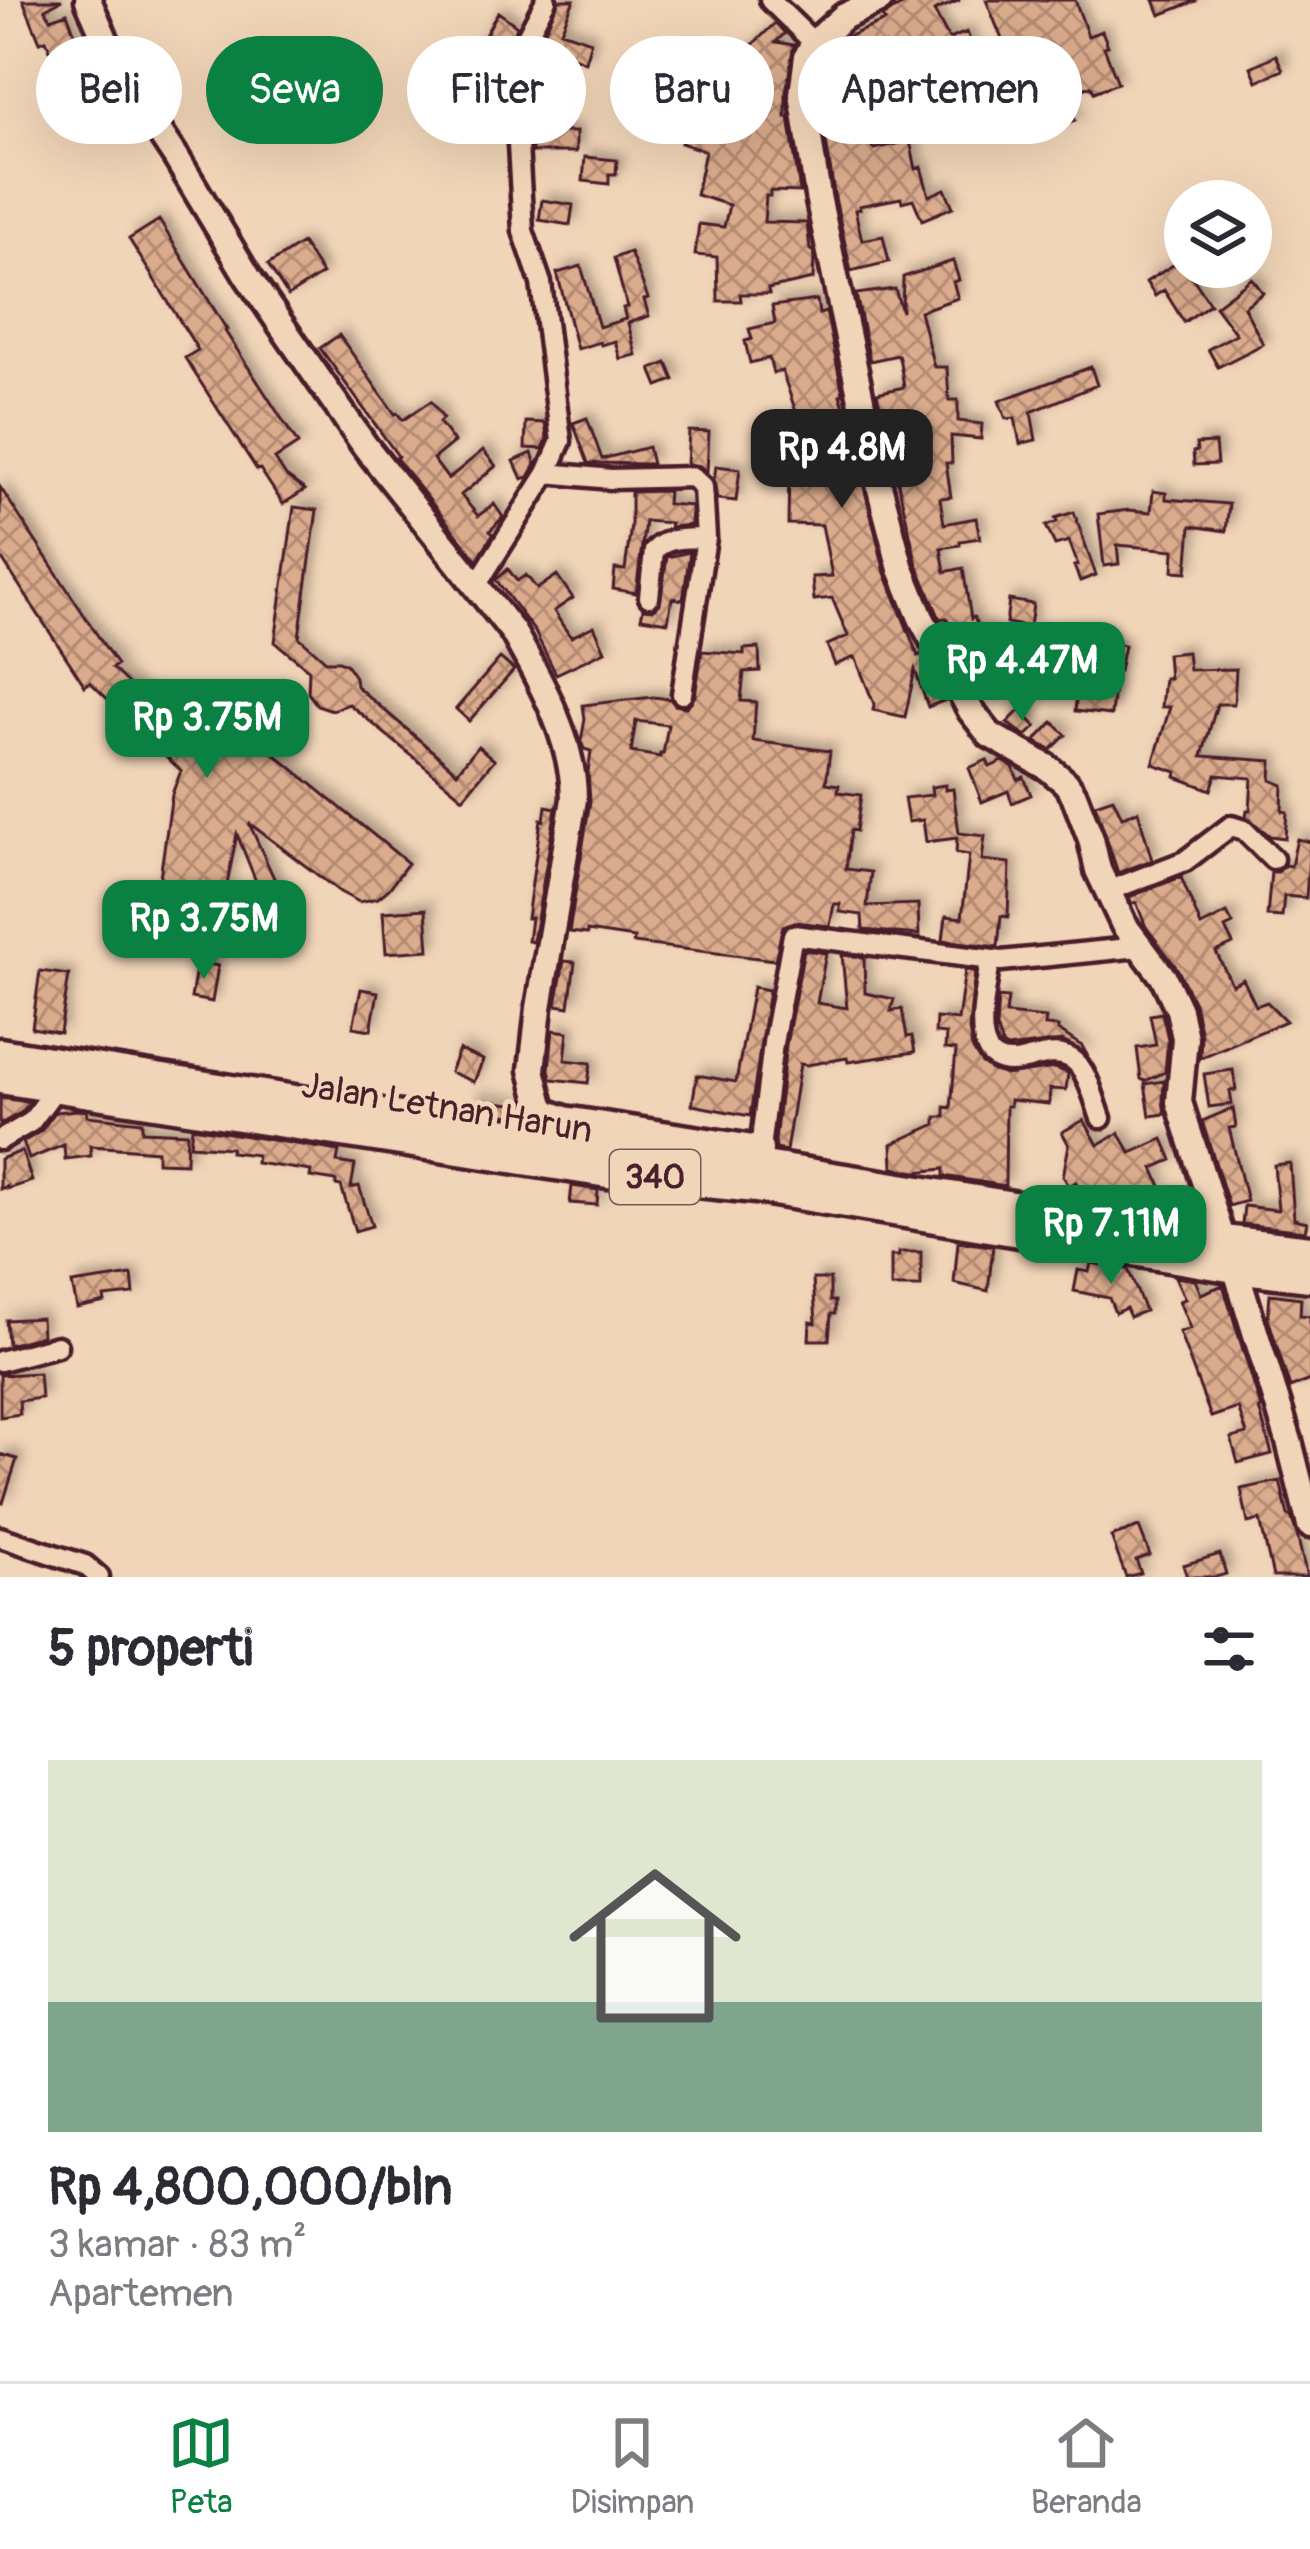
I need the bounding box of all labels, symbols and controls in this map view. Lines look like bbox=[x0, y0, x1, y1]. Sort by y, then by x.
chip: Beli bbox=[36, 36, 182, 144]
chip: Sewa bbox=[206, 36, 383, 144]
chip: Filter bbox=[407, 36, 586, 144]
chip: Baru bbox=[610, 36, 774, 144]
chip: Apartemen bbox=[798, 36, 1082, 144]
map controls bbox=[1164, 180, 1272, 288]
button: layers bbox=[1164, 180, 1272, 288]
pin: Rp 4.8M bbox=[731, 409, 953, 511]
text: Rp 4.8M bbox=[778, 423, 906, 472]
pin: Rp 4.47M bbox=[898, 622, 1146, 724]
text: Rp 4.47M bbox=[946, 636, 1098, 685]
pin: Rp 3.75M bbox=[83, 679, 331, 781]
text: Rp 3.75M bbox=[132, 693, 282, 742]
pin: Rp 3.75M bbox=[80, 880, 328, 982]
text: Rp 3.75M bbox=[129, 894, 279, 943]
street label: Jalan Letnan Harun bbox=[298, 1063, 596, 1153]
road number: 340 bbox=[610, 1150, 700, 1204]
pin: Rp 7.11M bbox=[987, 1185, 1235, 1287]
text: Rp 7.11M bbox=[1042, 1199, 1180, 1248]
icon: filters bbox=[1196, 1616, 1262, 1682]
text: 5 properti bbox=[48, 1617, 253, 1681]
icon: home bbox=[547, 1838, 763, 2054]
text: Rp 4,800,000/bln bbox=[48, 2156, 452, 2220]
text: 3 kamar · 83 m² bbox=[48, 2220, 307, 2269]
text: Apartemen bbox=[48, 2269, 233, 2318]
tab: Peta bbox=[168, 2410, 234, 2523]
tab: Disimpan bbox=[570, 2410, 695, 2523]
tab: Beranda bbox=[1031, 2410, 1142, 2523]

